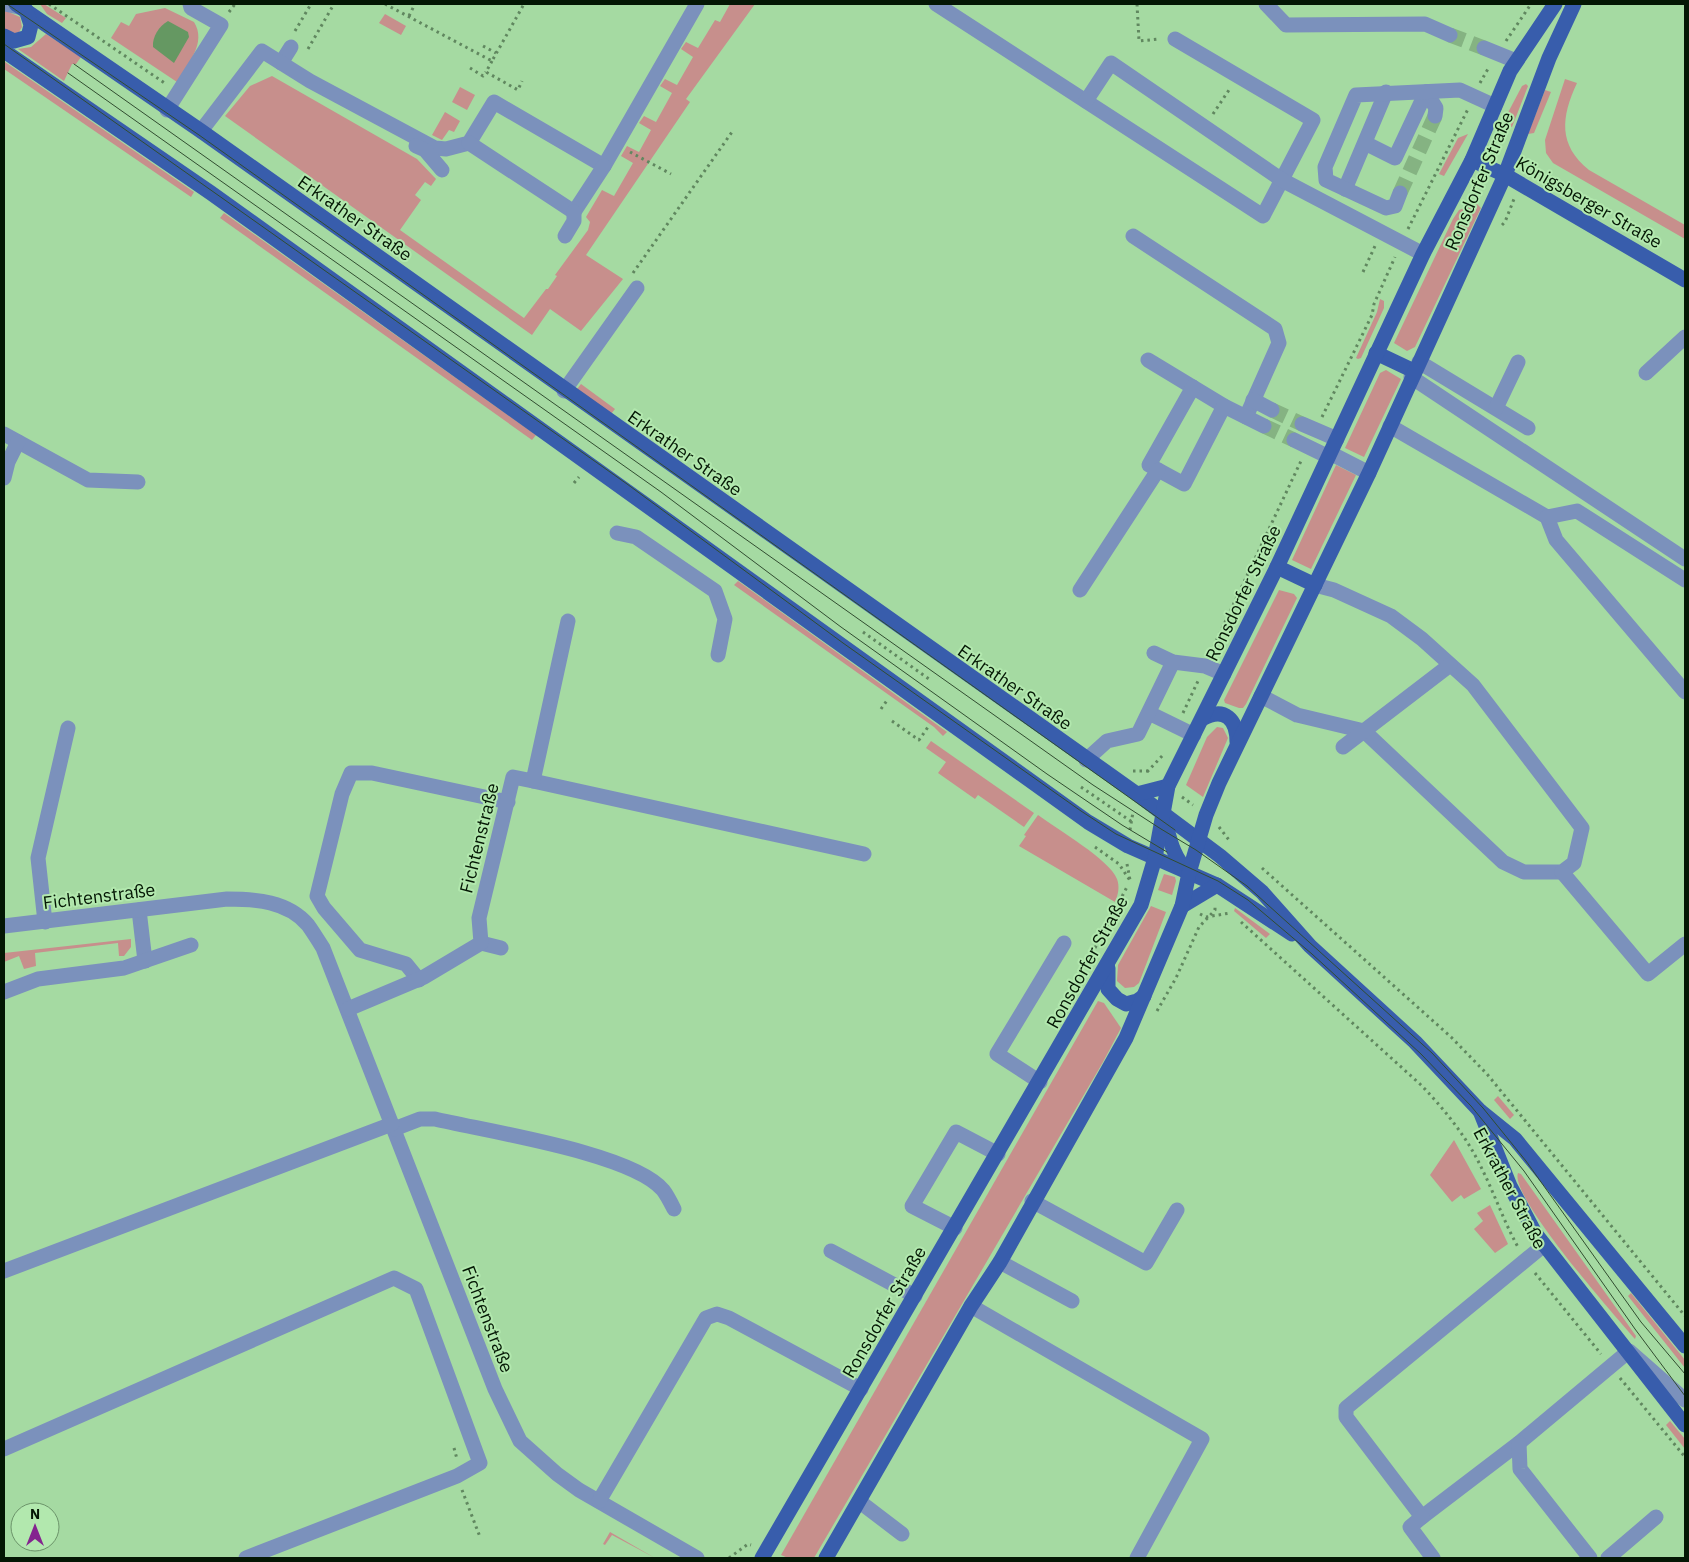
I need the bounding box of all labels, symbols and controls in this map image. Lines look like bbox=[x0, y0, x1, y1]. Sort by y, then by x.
street label: Ronsdorfer Straße bbox=[1439, 108, 1519, 254]
street label: Königsberger Straße bbox=[1512, 151, 1666, 253]
street label: Erkrather Straße bbox=[293, 170, 417, 266]
street label: Erkrather Straße bbox=[623, 405, 747, 501]
street label: Ronsdorfer Straße bbox=[1200, 521, 1286, 665]
street label: Erkrather Straße bbox=[953, 639, 1077, 735]
street label: Fichtenstraße bbox=[454, 780, 504, 895]
street label: Fichtenstraße bbox=[42, 878, 156, 914]
street label: Ronsdorfer Straße bbox=[1041, 891, 1133, 1032]
street label: Erkrather Straße bbox=[1468, 1123, 1552, 1253]
street label: Ronsdorfer Straße bbox=[837, 1242, 931, 1382]
street label: Fichtenstraße bbox=[457, 1262, 519, 1376]
north arrow bbox=[10, 1502, 60, 1552]
text: N bbox=[30, 1505, 40, 1523]

